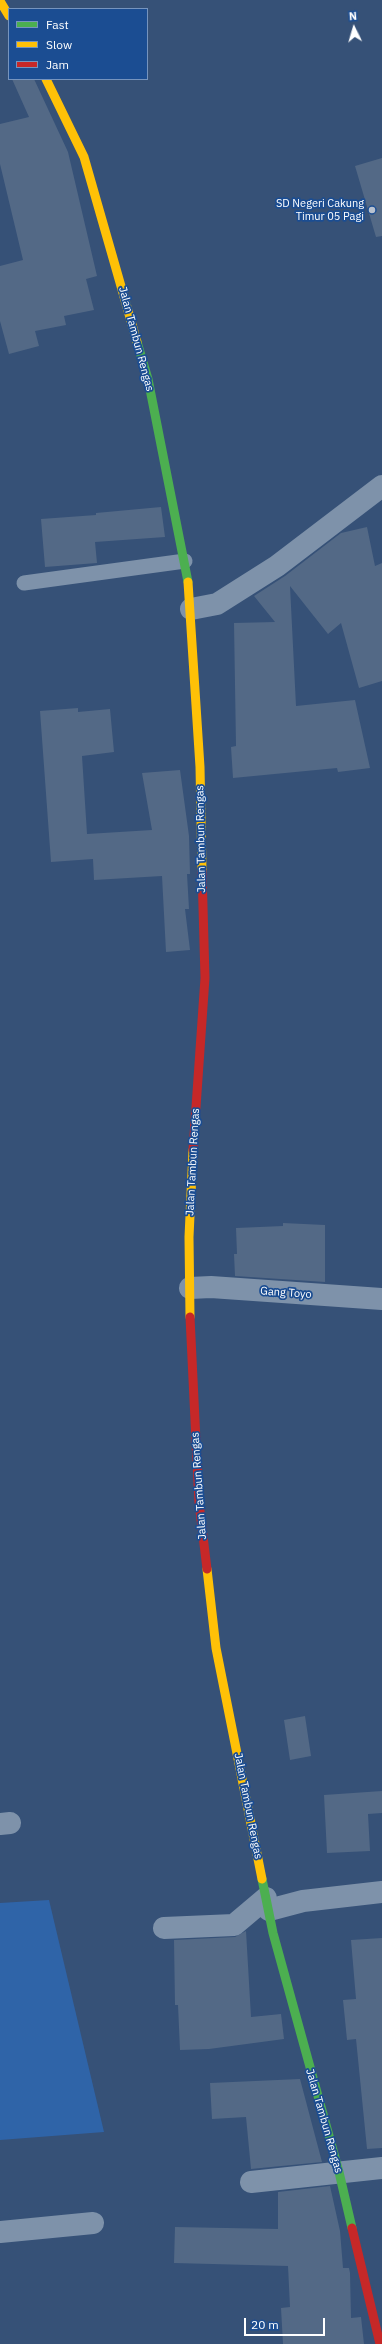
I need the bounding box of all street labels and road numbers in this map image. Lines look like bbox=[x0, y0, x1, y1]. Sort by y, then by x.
street label: Jalan Tambun Rengas bbox=[116, 285, 156, 393]
street label: Jalan Tambun Rengas bbox=[193, 785, 209, 893]
street label: Jalan Tambun Rengas bbox=[184, 1108, 202, 1216]
street label: Gang Toyo bbox=[260, 1285, 312, 1301]
street label: Jalan Tambun Rengas bbox=[189, 1432, 209, 1540]
street label: Jalan Tambun Rengas bbox=[231, 1752, 265, 1860]
street label: Jalan Tambun Rengas bbox=[303, 2067, 345, 2175]

